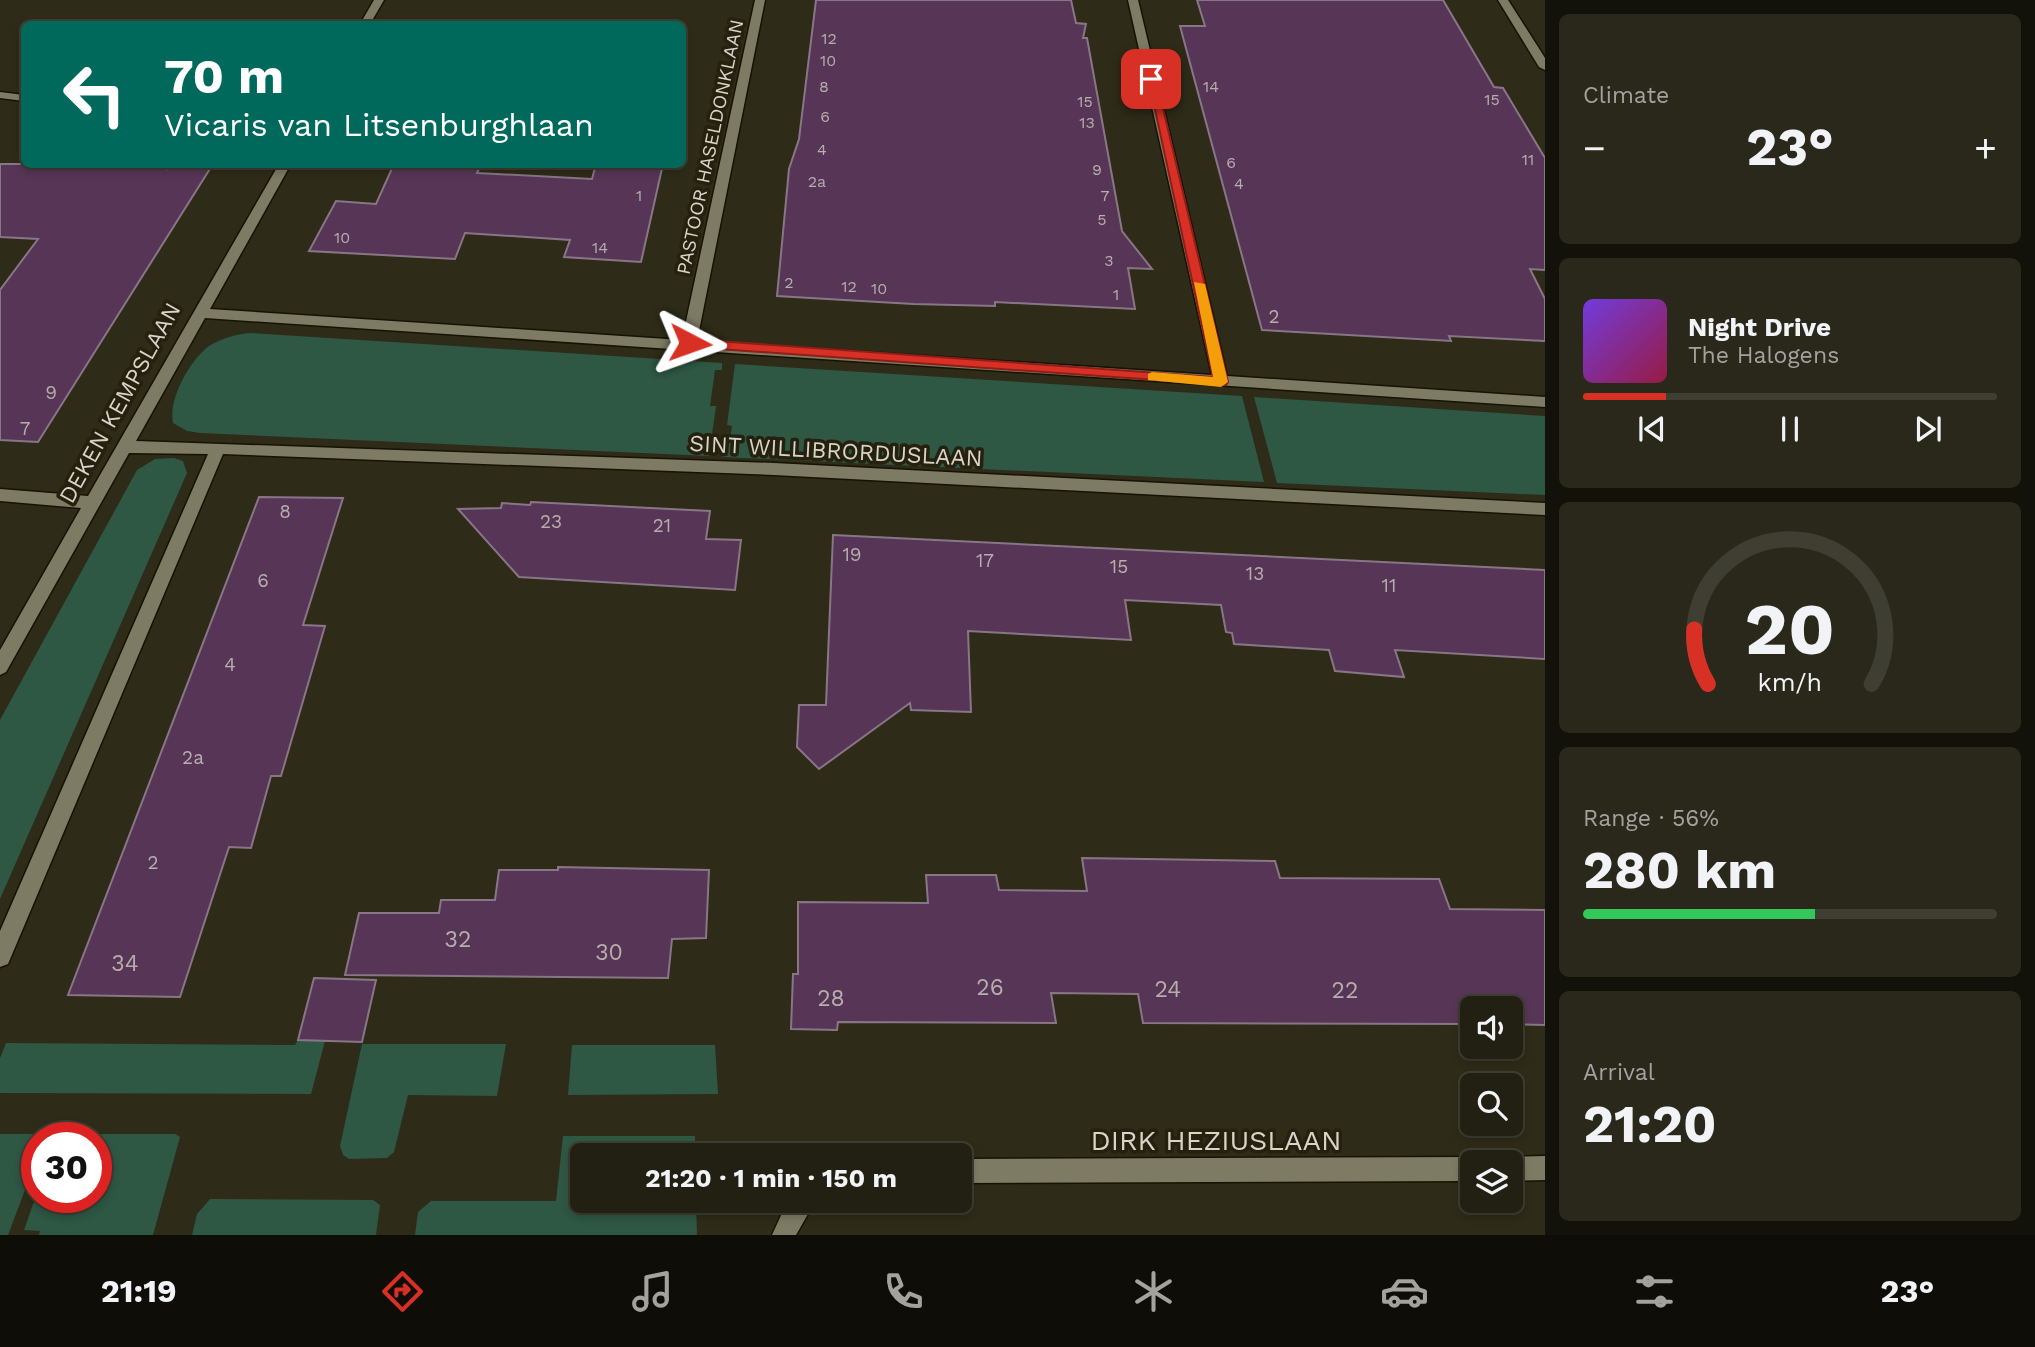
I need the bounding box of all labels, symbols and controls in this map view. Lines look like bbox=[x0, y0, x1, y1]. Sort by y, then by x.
street label: PASTOOR HASELDONKLAAN bbox=[672, 17, 748, 277]
house number: 12 bbox=[821, 29, 837, 48]
text: 70 m bbox=[164, 47, 284, 105]
icon: left bbox=[49, 49, 140, 140]
pin bbox=[1121, 49, 1181, 109]
house number: 10 bbox=[820, 51, 836, 70]
icon: arrive bbox=[1132, 60, 1170, 98]
house number: 8 bbox=[819, 77, 829, 96]
house number: 14 bbox=[1203, 77, 1219, 96]
text: Climate bbox=[1583, 82, 1669, 109]
house number: 15 bbox=[1484, 90, 1500, 109]
house number: 15 bbox=[1077, 92, 1093, 111]
text: Vicaris van Litsenburghlaan bbox=[164, 106, 594, 144]
house number: 6 bbox=[820, 107, 830, 126]
house number: 13 bbox=[1079, 113, 1095, 132]
text: 23° bbox=[1746, 117, 1834, 178]
text: − bbox=[1583, 126, 1606, 170]
text: + bbox=[1974, 126, 1997, 170]
house number: 4 bbox=[817, 140, 827, 159]
house number: 11 bbox=[1522, 150, 1534, 169]
house number: 6 bbox=[1226, 153, 1236, 172]
house number: 9 bbox=[1092, 160, 1102, 179]
house number: 2a bbox=[808, 172, 826, 191]
house number: 4 bbox=[1234, 174, 1244, 193]
house number: 1 bbox=[636, 186, 642, 205]
house number: 7 bbox=[1101, 186, 1110, 205]
house number: 5 bbox=[1097, 210, 1107, 229]
house number: 10 bbox=[334, 228, 350, 247]
house number: 14 bbox=[592, 238, 608, 257]
house number: 3 bbox=[1104, 251, 1114, 270]
house number: 2 bbox=[784, 273, 794, 292]
house number: 12 bbox=[841, 277, 857, 296]
house number: 10 bbox=[871, 279, 887, 298]
house number: 1 bbox=[1113, 285, 1119, 304]
street label: DEKEN KEMPSLAAN bbox=[54, 298, 186, 508]
house number: 2 bbox=[1268, 305, 1280, 328]
position arrow bbox=[653, 306, 727, 380]
text: Night Drive bbox=[1688, 312, 1831, 342]
text: The Halogens bbox=[1688, 342, 1839, 369]
house number: 9 bbox=[45, 381, 57, 404]
icon: previous bbox=[1633, 410, 1671, 448]
icon: pause bbox=[1771, 410, 1809, 448]
icon: next bbox=[1909, 410, 1947, 448]
house number: 7 bbox=[20, 417, 30, 440]
street label: SINT WILLIBRORDUSLAAN bbox=[689, 430, 983, 472]
house number: 8 bbox=[279, 500, 291, 523]
house number: 23 bbox=[540, 510, 562, 533]
house number: 21 bbox=[653, 514, 671, 537]
house number: 19 bbox=[842, 543, 862, 566]
house number: 17 bbox=[976, 549, 994, 572]
house number: 15 bbox=[1110, 555, 1128, 578]
house number: 13 bbox=[1246, 562, 1264, 585]
house number: 6 bbox=[257, 569, 269, 592]
house number: 11 bbox=[1382, 574, 1396, 597]
text: 20 bbox=[1745, 586, 1835, 672]
house number: 4 bbox=[224, 653, 236, 676]
text: km/h bbox=[1758, 667, 1822, 696]
house number: 2a bbox=[182, 746, 204, 769]
text: Range · 56% bbox=[1583, 805, 1719, 832]
text: 280 km bbox=[1583, 840, 1776, 901]
house number: 2 bbox=[147, 851, 159, 874]
house number: 32 bbox=[445, 926, 471, 953]
house number: 30 bbox=[595, 939, 623, 966]
house number: 34 bbox=[111, 950, 139, 977]
house number: 26 bbox=[976, 974, 1004, 1001]
house number: 24 bbox=[1155, 976, 1181, 1003]
house number: 22 bbox=[1332, 977, 1358, 1004]
house number: 28 bbox=[817, 985, 845, 1012]
map controls bbox=[1460, 996, 1523, 1213]
button: sound bbox=[1460, 996, 1523, 1059]
text: Arrival bbox=[1583, 1059, 1655, 1086]
button: search bbox=[1460, 1073, 1523, 1136]
text: 21:20 bbox=[1583, 1094, 1717, 1155]
speed limit sign: 30 bbox=[21, 1122, 112, 1213]
street label: DIRK HEZIUSLAAN bbox=[1090, 1124, 1342, 1157]
button: layers bbox=[1460, 1150, 1523, 1213]
text: 21:20 · 1 min · 150 m bbox=[645, 1163, 897, 1193]
icon: directions bbox=[378, 1267, 427, 1316]
icon: music bbox=[628, 1267, 677, 1316]
icon: phone bbox=[879, 1267, 928, 1316]
icon: climate bbox=[1129, 1267, 1178, 1316]
icon: car bbox=[1380, 1267, 1429, 1316]
icon: filters bbox=[1630, 1267, 1679, 1316]
text: 21:19 bbox=[101, 1272, 177, 1310]
text: 23° bbox=[1880, 1272, 1934, 1310]

